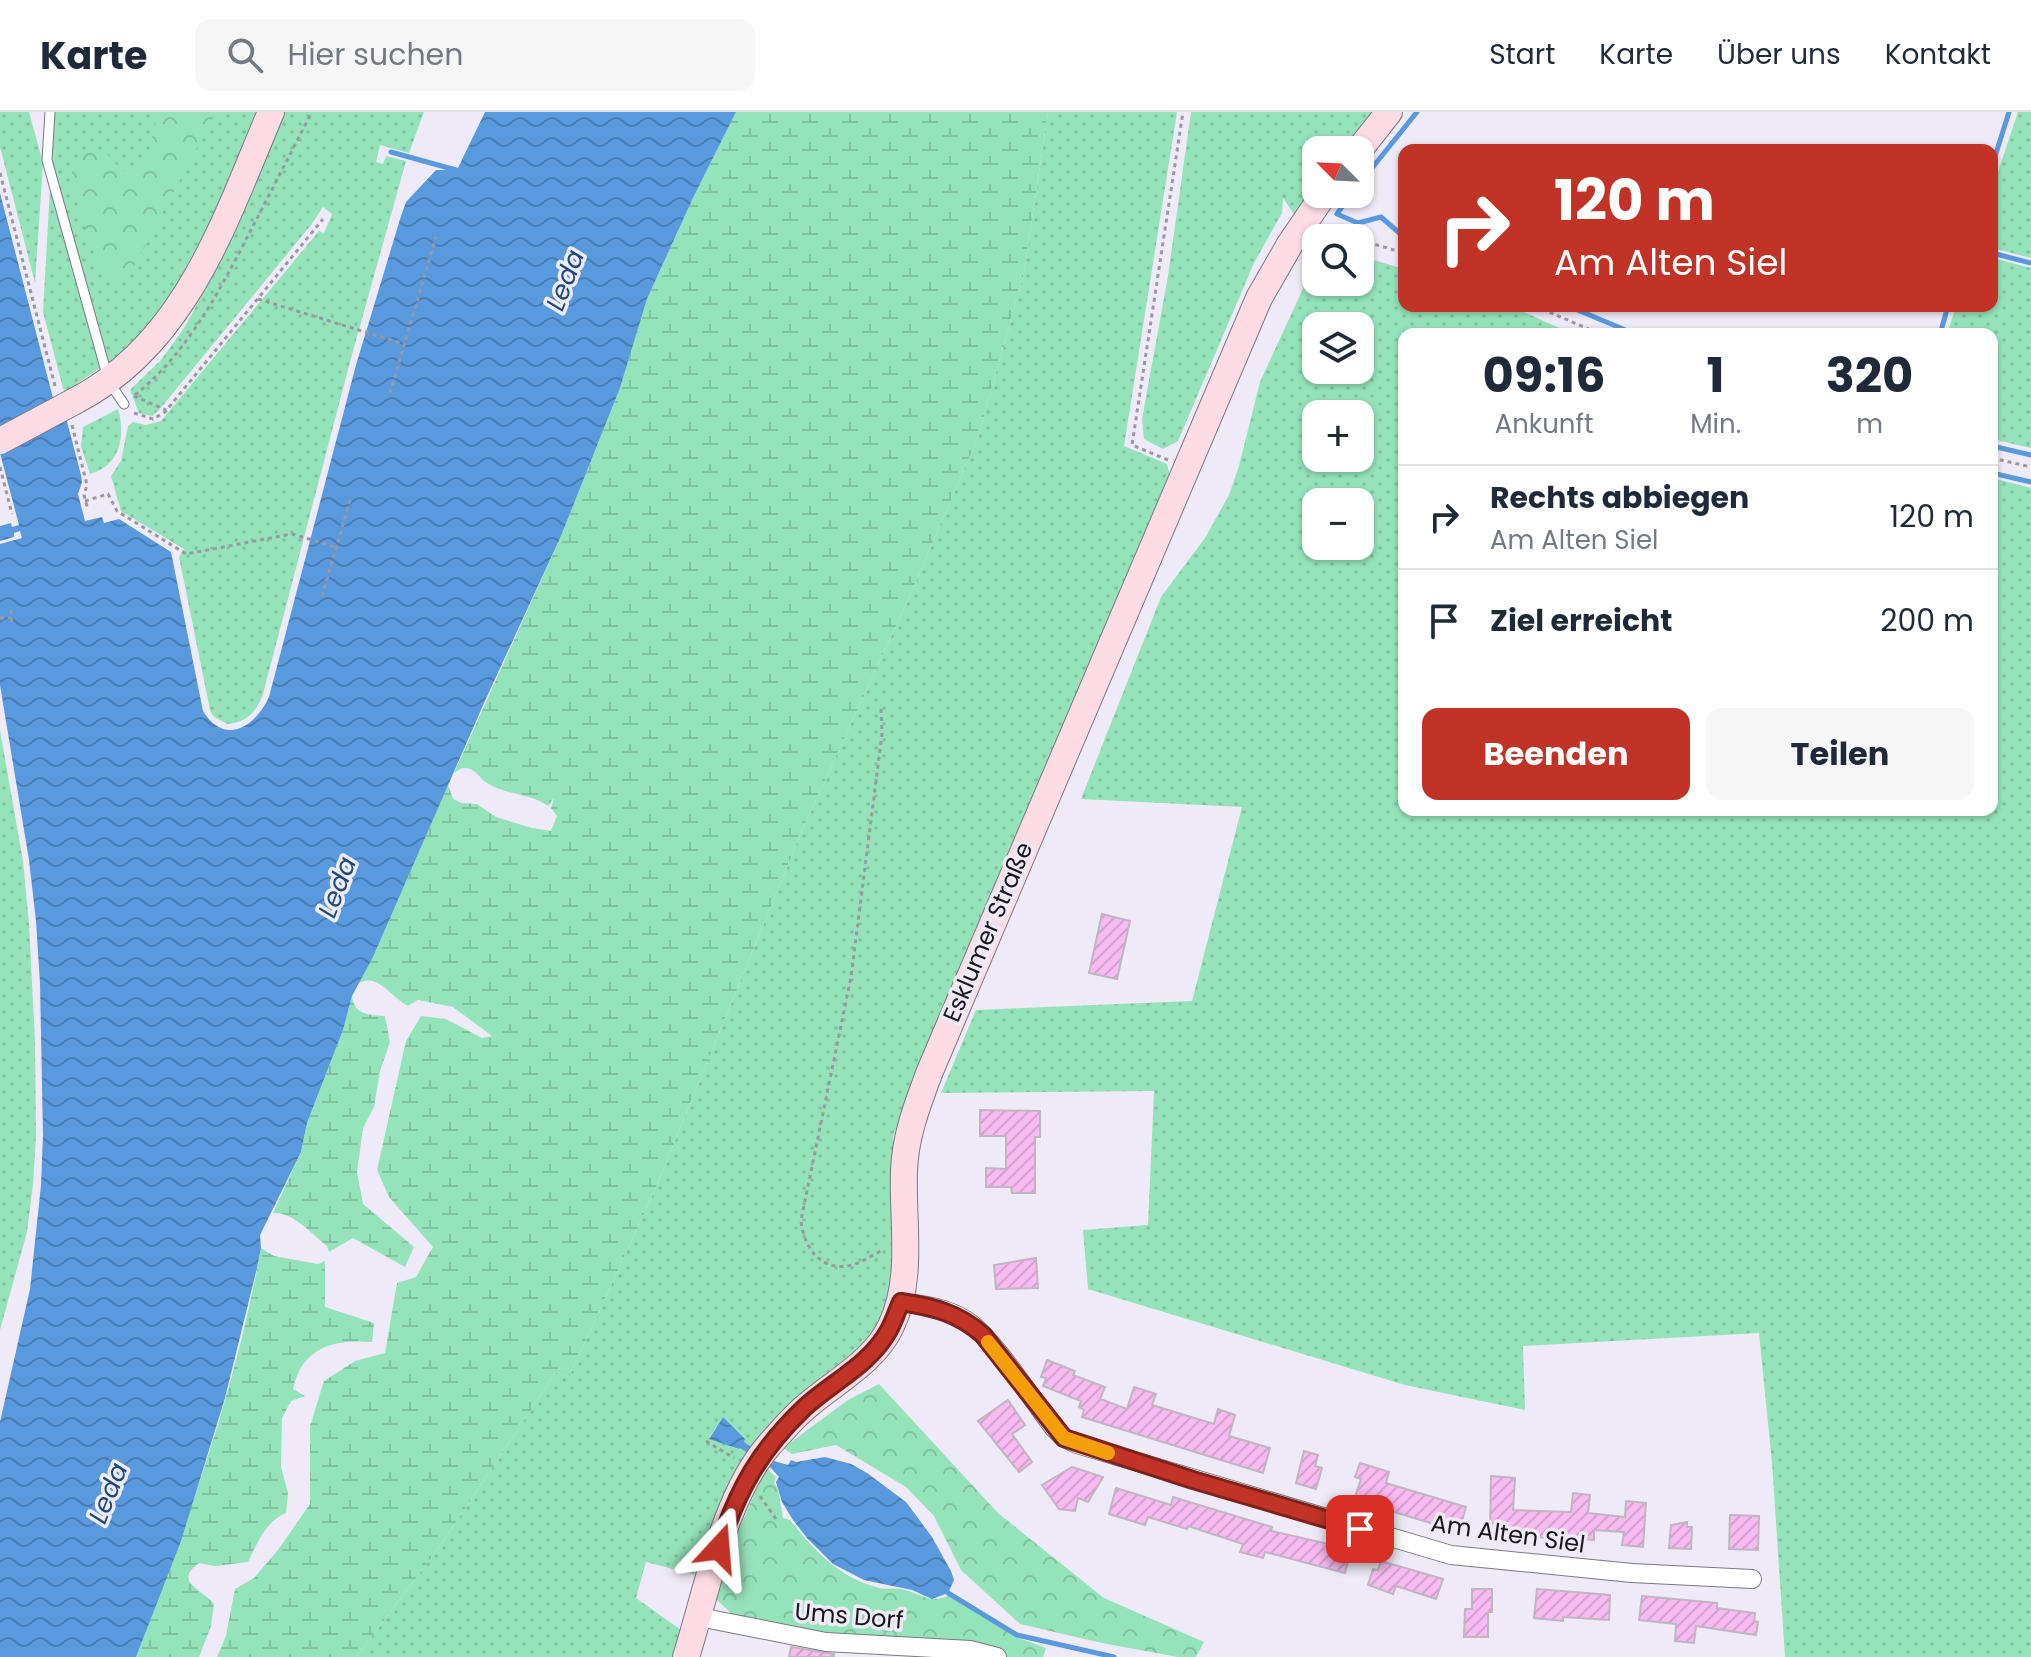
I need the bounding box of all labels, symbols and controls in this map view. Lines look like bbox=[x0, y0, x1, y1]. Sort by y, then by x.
search box bbox=[195, 19, 755, 91]
text: Karte bbox=[40, 29, 147, 82]
icon: search bbox=[223, 33, 267, 77]
text: Hier suchen bbox=[287, 33, 463, 76]
text: Start bbox=[1489, 35, 1555, 74]
text: Karte bbox=[1599, 35, 1673, 74]
text: Über uns bbox=[1717, 35, 1841, 74]
text: Kontakt bbox=[1885, 35, 1991, 74]
north arrow bbox=[1302, 136, 1374, 208]
map controls bbox=[1302, 136, 1374, 560]
text: 120 m bbox=[1554, 161, 1715, 240]
icon: right bbox=[1422, 176, 1526, 280]
button: search bbox=[1302, 224, 1374, 296]
text: Am Alten Siel bbox=[1554, 237, 1787, 288]
water label: Leda bbox=[537, 244, 593, 316]
button: layers bbox=[1302, 312, 1374, 384]
text: 09:16 bbox=[1483, 342, 1606, 409]
text: 1 bbox=[1707, 342, 1725, 409]
text: 320 bbox=[1826, 342, 1913, 409]
button: + bbox=[1302, 400, 1374, 472]
text: Ankunft bbox=[1495, 406, 1594, 442]
text: Min. bbox=[1690, 406, 1741, 442]
text: m bbox=[1856, 406, 1883, 442]
text: Rechts abbiegen bbox=[1490, 476, 1749, 519]
button: − bbox=[1302, 488, 1374, 560]
icon: right bbox=[1422, 495, 1466, 539]
text: 120 m bbox=[1889, 495, 1974, 538]
text: Am Alten Siel bbox=[1490, 522, 1659, 558]
icon: arrive bbox=[1422, 599, 1466, 643]
text: Ziel erreicht bbox=[1490, 599, 1672, 642]
text: 200 m bbox=[1880, 599, 1974, 642]
button: Beenden bbox=[1422, 708, 1690, 800]
button: Teilen bbox=[1706, 708, 1974, 800]
street label: Esklumer Straße bbox=[935, 837, 1040, 1027]
water label: Leda bbox=[309, 851, 365, 923]
water label: Leda bbox=[80, 1457, 136, 1529]
pin bbox=[1326, 1495, 1394, 1563]
position arrow bbox=[677, 1506, 761, 1590]
street label: Am Alten Siel bbox=[1429, 1506, 1587, 1561]
icon: arrive bbox=[1338, 1507, 1382, 1551]
street label: Ums Dorf bbox=[793, 1594, 905, 1637]

